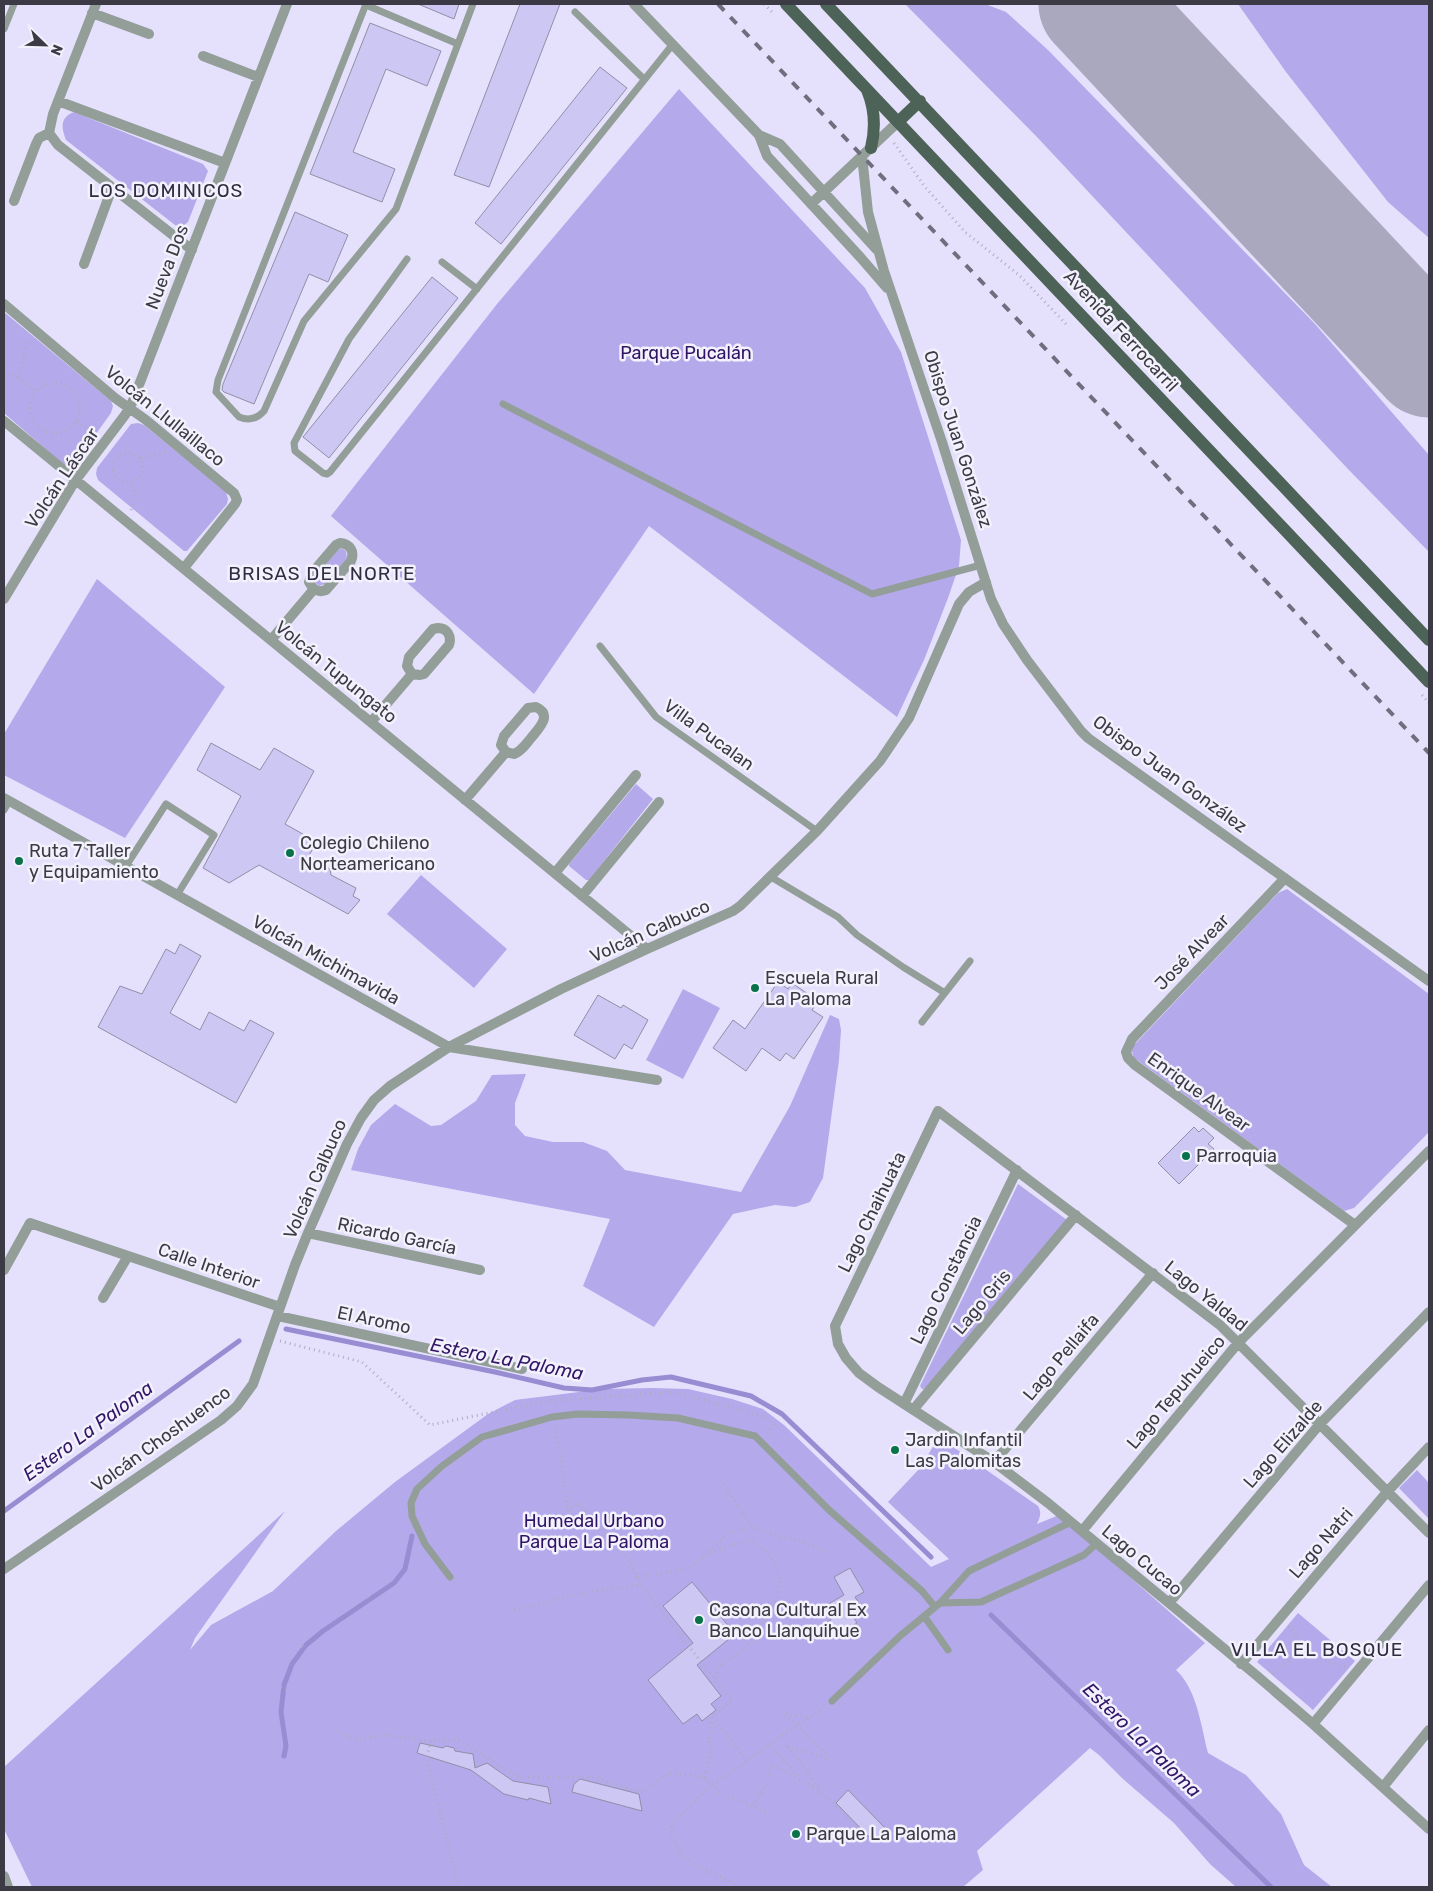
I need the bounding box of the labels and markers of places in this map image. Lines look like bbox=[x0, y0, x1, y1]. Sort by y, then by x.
place label: Colegio Chileno Norteamericano bbox=[300, 832, 435, 875]
place label: Ruta 7 Taller y Equipamiento bbox=[29, 840, 159, 883]
marker: Colegio Chileno Norteamericano bbox=[284, 847, 296, 859]
marker: Ruta 7 Taller y Equipamiento bbox=[13, 855, 25, 867]
place label: Escuela Rural La Paloma bbox=[765, 967, 878, 1010]
marker: Escuela Rural La Paloma bbox=[749, 982, 761, 994]
place label: Parroquia bbox=[1196, 1145, 1277, 1167]
marker: Parroquia bbox=[1180, 1150, 1192, 1162]
place label: Jardin Infantil Las Palomitas bbox=[905, 1429, 1022, 1472]
marker: Jardin Infantil Las Palomitas bbox=[889, 1444, 901, 1456]
place label: Casona Cultural Ex Banco Llanquihue bbox=[709, 1599, 867, 1642]
marker: Casona Cultural Ex Banco Llanquihue bbox=[693, 1614, 705, 1626]
place label: Parque La Paloma bbox=[806, 1823, 956, 1845]
marker: Parque La Paloma bbox=[790, 1828, 802, 1840]

